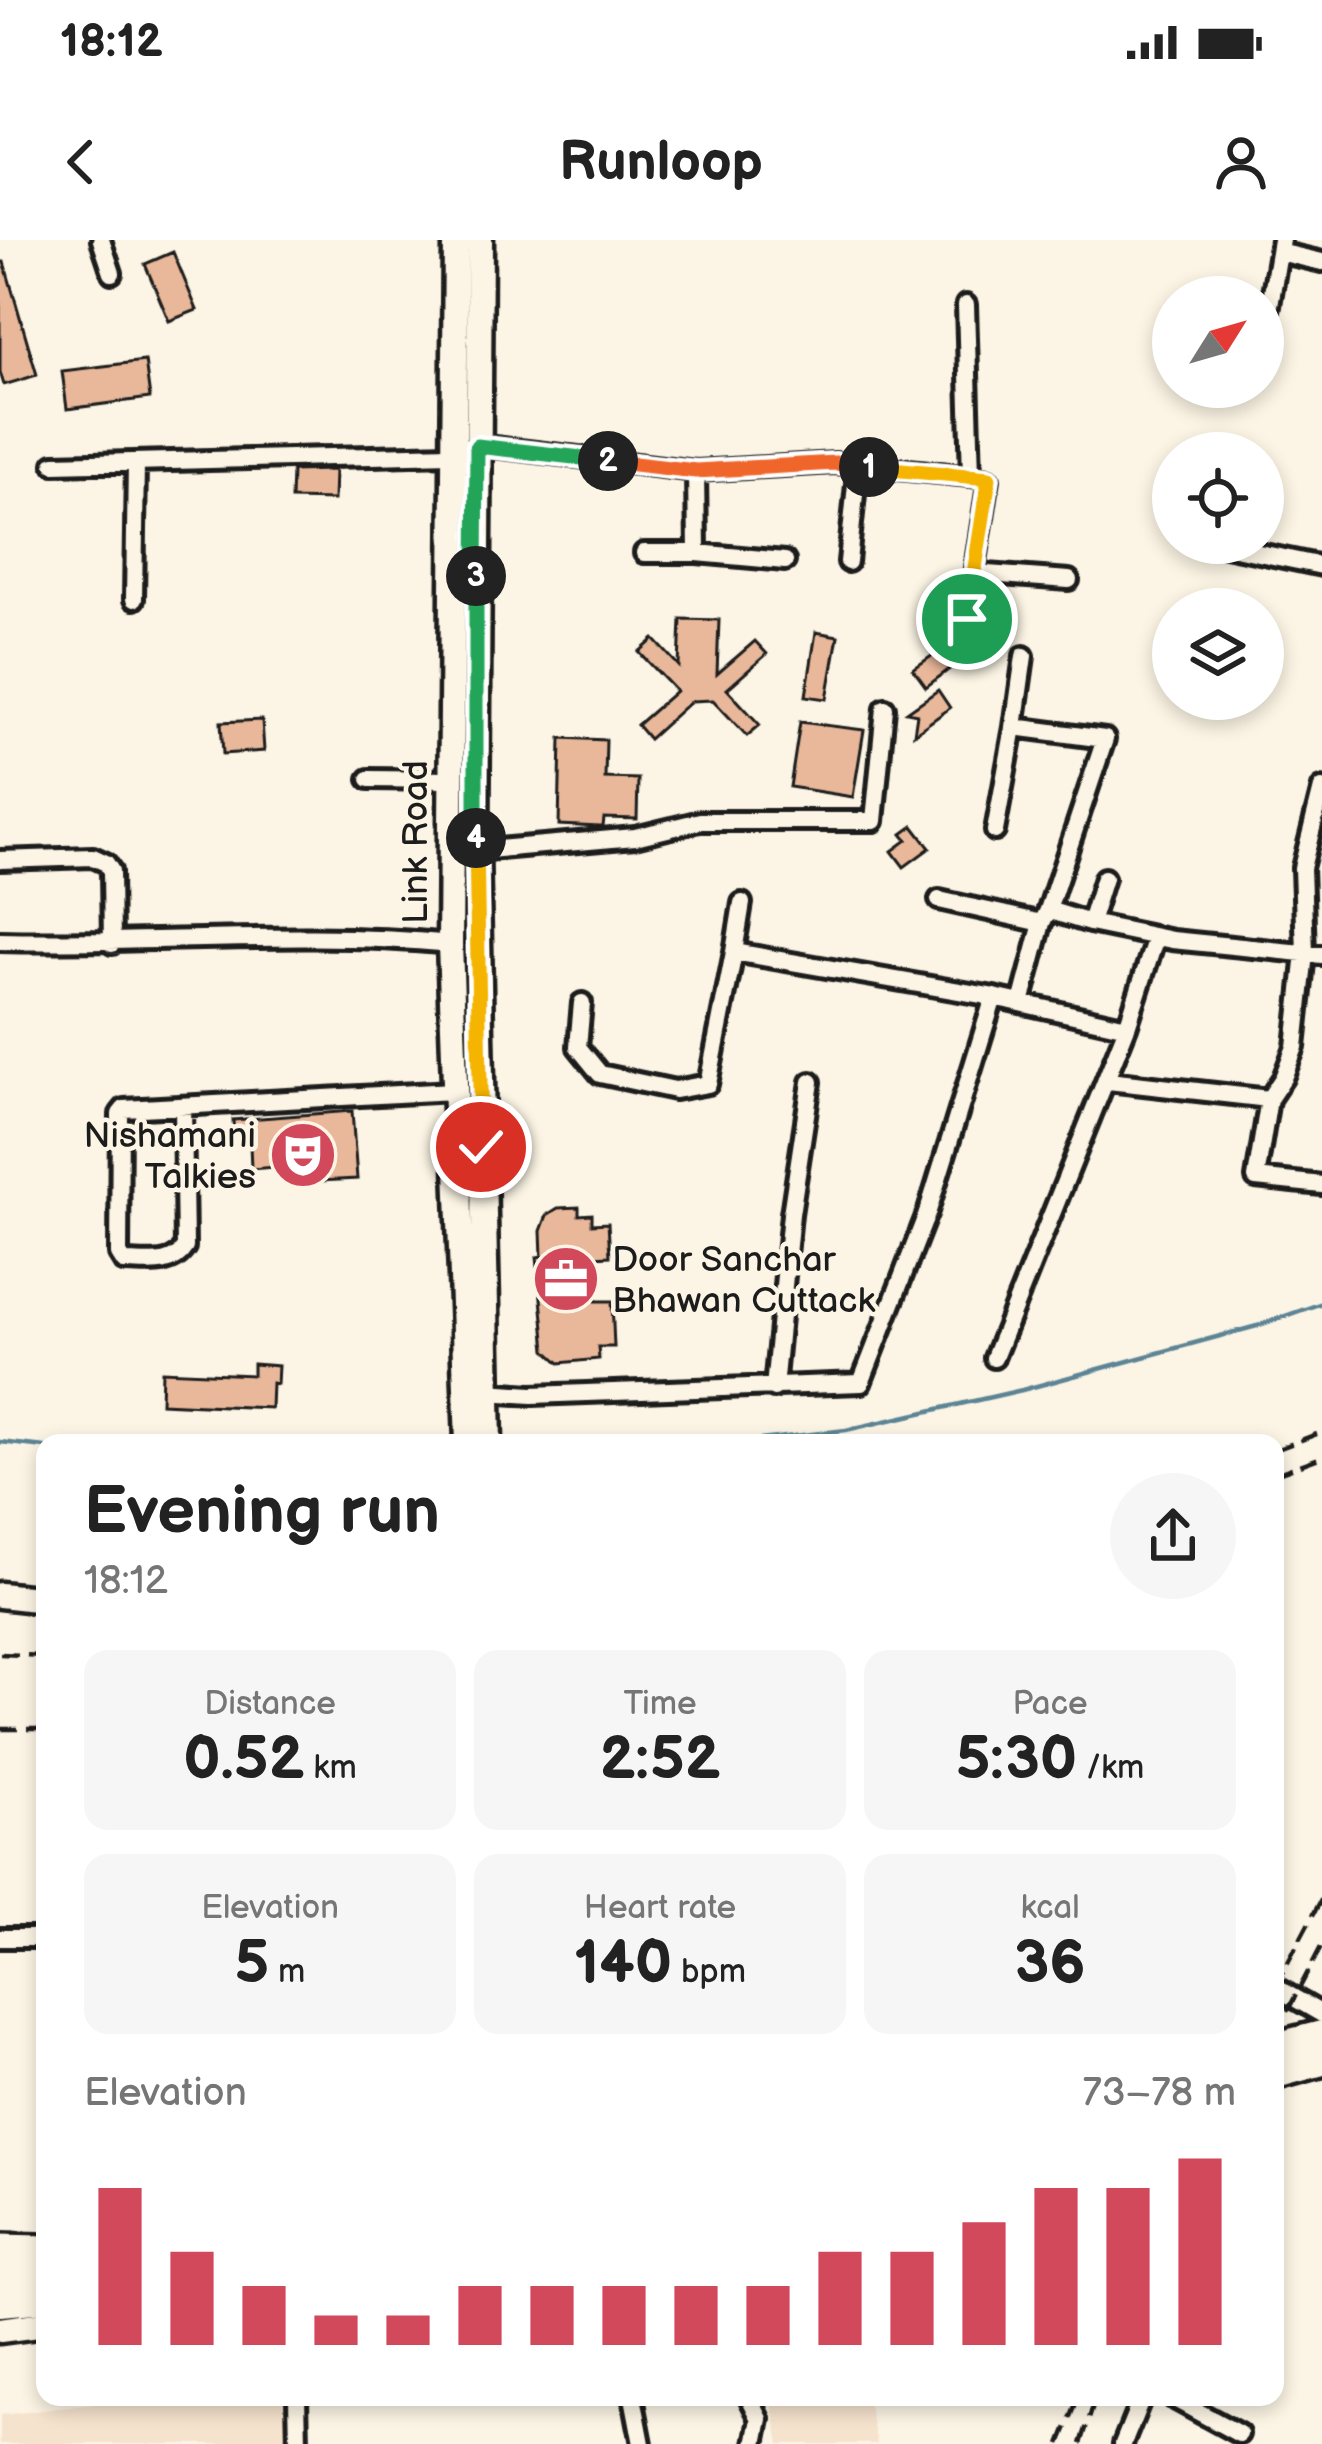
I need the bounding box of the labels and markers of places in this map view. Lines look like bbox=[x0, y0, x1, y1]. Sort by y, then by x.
pin: 2 bbox=[578, 431, 638, 491]
pin: 1 bbox=[839, 437, 899, 497]
pin: 3 bbox=[446, 546, 506, 606]
pin bbox=[916, 568, 1018, 670]
pin: 4 bbox=[446, 808, 506, 868]
pin bbox=[430, 1096, 532, 1198]
place label: Nishamani Talkies bbox=[84, 1115, 256, 1199]
theatre icon: Nishamani Talkies bbox=[268, 1120, 338, 1190]
place label: Door Sanchar Bhawan Cuttack bbox=[612, 1239, 875, 1323]
office icon: Door Sanchar Bhawan Cuttack bbox=[531, 1244, 601, 1314]

